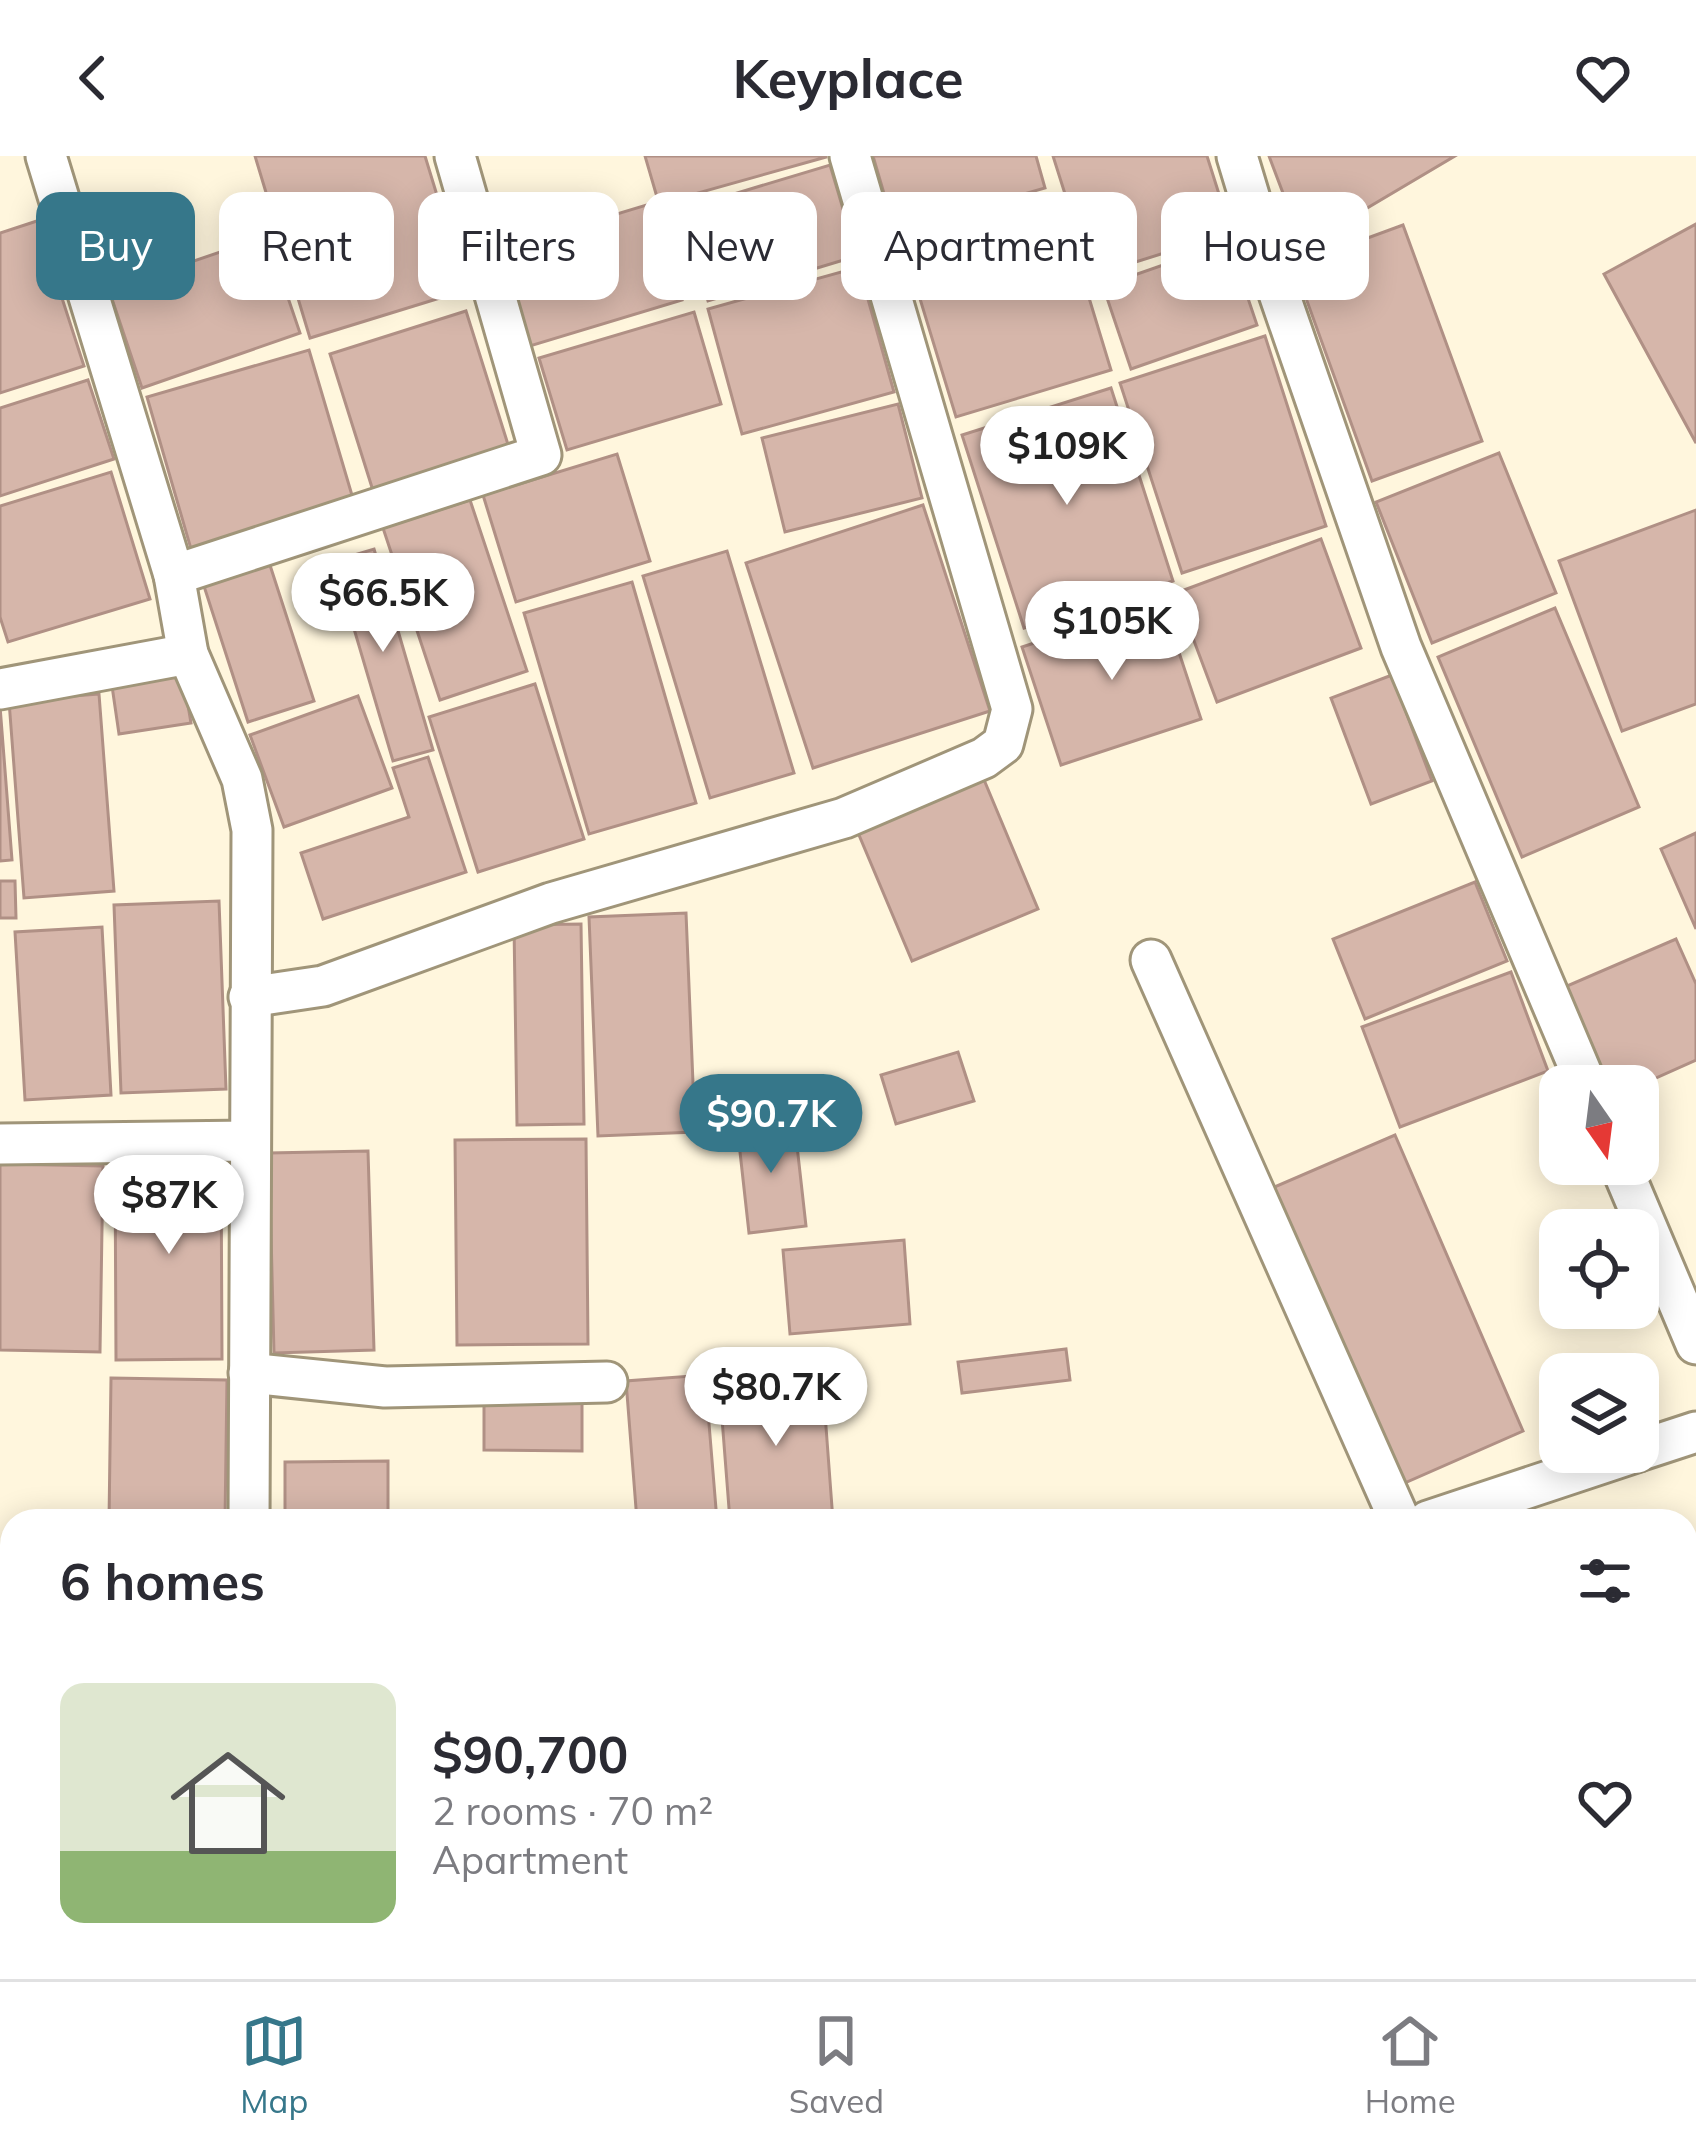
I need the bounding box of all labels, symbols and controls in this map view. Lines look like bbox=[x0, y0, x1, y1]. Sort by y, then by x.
text: Keyplace bbox=[732, 44, 964, 112]
icon: back bbox=[60, 45, 126, 111]
icon: heart bbox=[1570, 45, 1636, 111]
chip: Buy bbox=[36, 192, 195, 300]
chip: Rent bbox=[219, 192, 394, 300]
chip: Filters bbox=[418, 192, 619, 300]
chip: New bbox=[643, 192, 817, 300]
chip: Apartment bbox=[841, 192, 1137, 300]
chip: House bbox=[1161, 192, 1369, 300]
pin: $109K bbox=[983, 406, 1151, 508]
text: $109K bbox=[1007, 420, 1127, 469]
pin: $66.5K bbox=[285, 553, 481, 655]
text: $66.5K bbox=[318, 567, 448, 616]
pin: $105K bbox=[1028, 581, 1196, 683]
text: $105K bbox=[1052, 595, 1172, 644]
north arrow bbox=[1539, 1065, 1659, 1185]
map controls bbox=[1539, 1065, 1659, 1473]
pin: $90.7K bbox=[673, 1074, 869, 1176]
text: $90.7K bbox=[706, 1088, 836, 1137]
pin: $87K bbox=[98, 1155, 240, 1257]
text: $87K bbox=[121, 1169, 217, 1218]
button: locate bbox=[1539, 1209, 1659, 1329]
pin: $80.7K bbox=[678, 1347, 874, 1449]
button: layers bbox=[1539, 1353, 1659, 1473]
text: $80.7K bbox=[711, 1361, 841, 1410]
icon: filters bbox=[1572, 1548, 1638, 1614]
text: 6 homes bbox=[60, 1549, 265, 1613]
text: $90,700 bbox=[432, 1722, 628, 1786]
icon: home bbox=[156, 1731, 300, 1875]
icon: heart bbox=[1572, 1770, 1638, 1836]
text: 2 rooms · 70 m² bbox=[432, 1786, 713, 1835]
text: Apartment bbox=[432, 1835, 628, 1884]
tab: Map bbox=[240, 2008, 308, 2121]
tab: Saved bbox=[789, 2008, 884, 2121]
tab: Home bbox=[1365, 2008, 1456, 2121]

